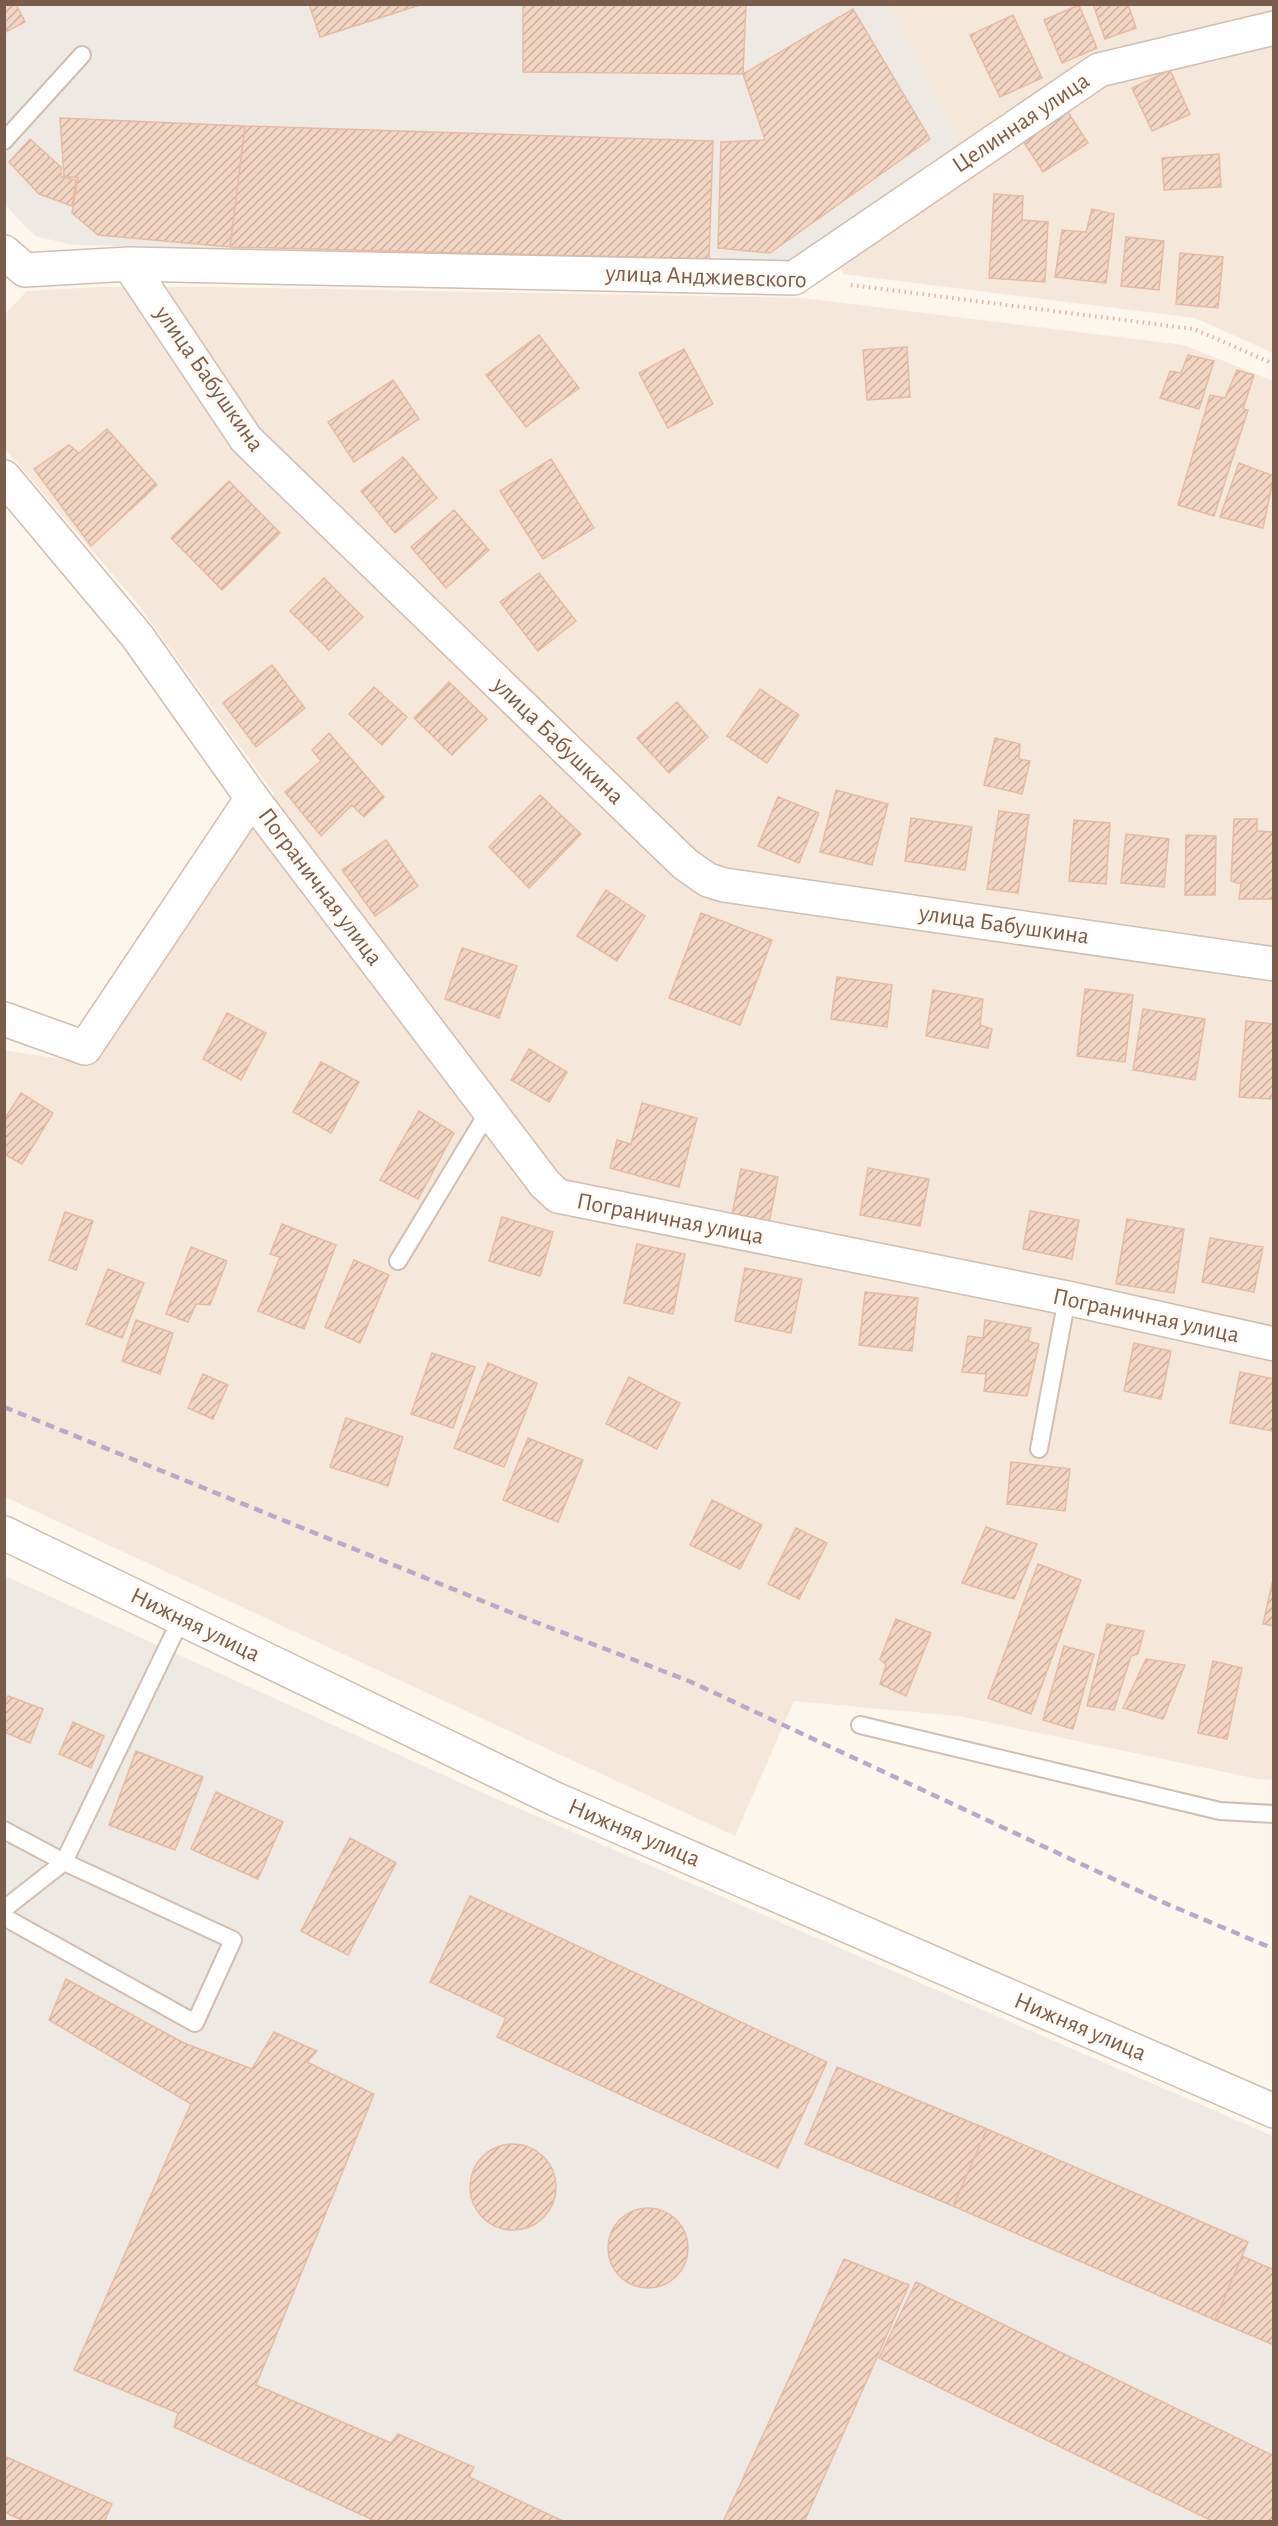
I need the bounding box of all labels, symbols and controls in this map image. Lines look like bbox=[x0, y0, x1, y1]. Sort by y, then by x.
street label: Целинная улица bbox=[948, 68, 1094, 178]
street label: улица Анджиевского bbox=[604, 261, 807, 293]
street label: улица Бабушкина bbox=[149, 301, 268, 456]
street label: улица Бабушкина bbox=[487, 672, 628, 809]
street label: Пограничная улица bbox=[253, 804, 387, 970]
street label: улица Бабушкина bbox=[916, 901, 1091, 949]
street label: Пограничная улица bbox=[574, 1189, 766, 1249]
street label: Пограничная улица bbox=[1051, 1285, 1241, 1347]
street label: Нижняя улица bbox=[126, 1583, 264, 1667]
street label: Нижняя улица bbox=[564, 1794, 704, 1872]
street label: Нижняя улица bbox=[1010, 1988, 1150, 2066]

